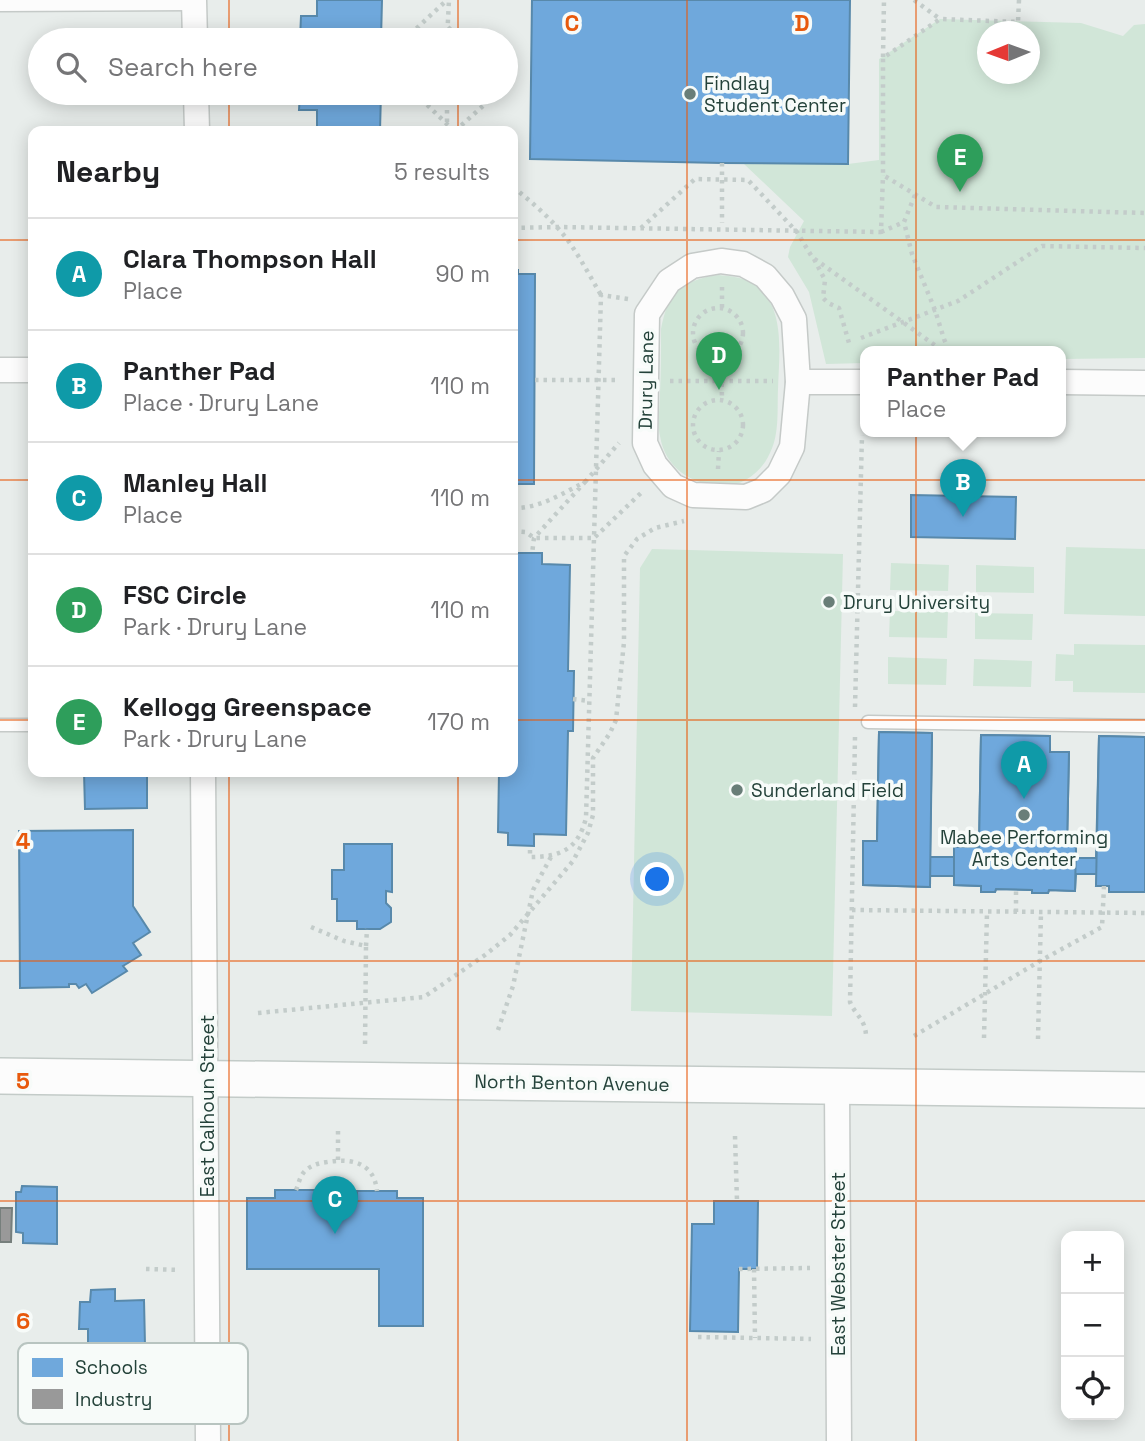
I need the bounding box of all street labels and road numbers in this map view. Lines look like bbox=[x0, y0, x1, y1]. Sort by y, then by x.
street label: Drury Lane bbox=[633, 330, 659, 430]
street label: East Calhoun Street bbox=[195, 1015, 220, 1197]
street label: North Benton Avenue bbox=[474, 1069, 670, 1097]
street label: East Webster Street bbox=[826, 1172, 851, 1356]

